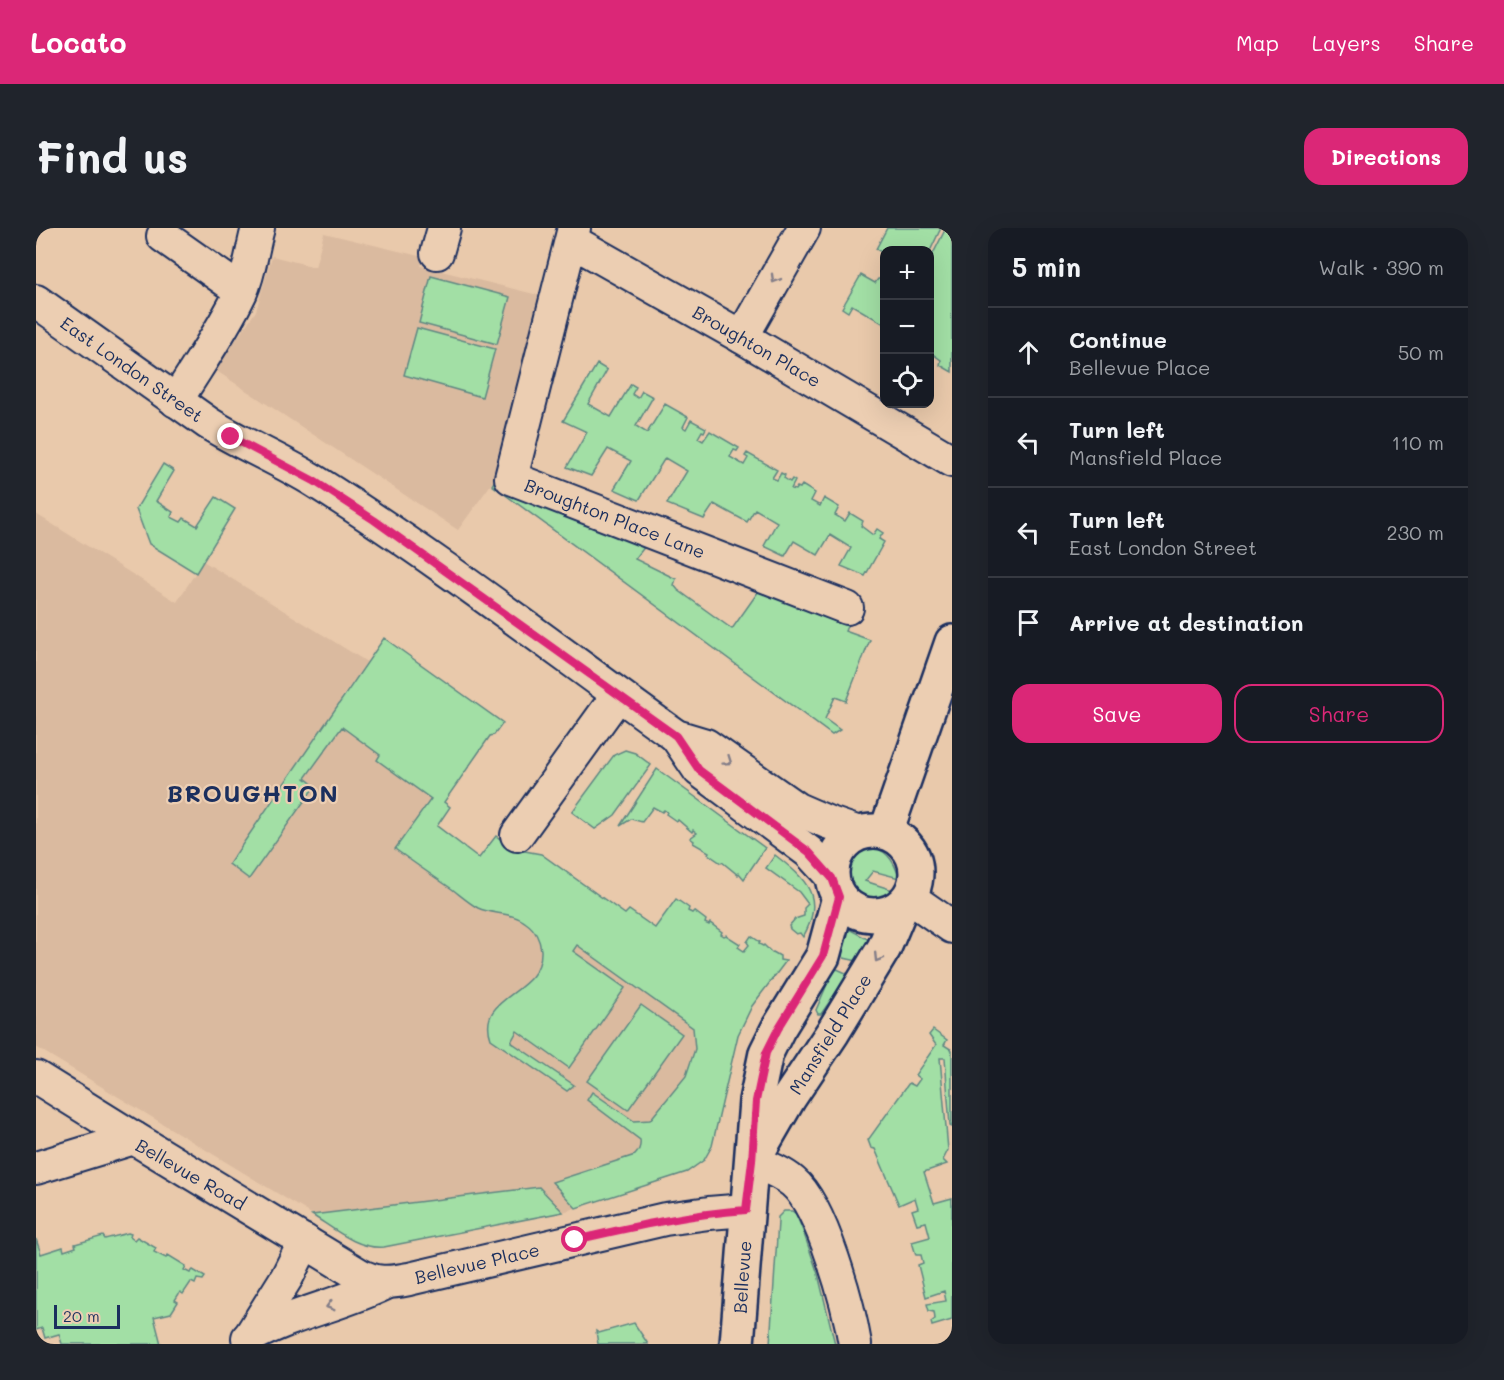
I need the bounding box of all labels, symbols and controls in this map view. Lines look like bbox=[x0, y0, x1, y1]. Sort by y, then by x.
text: Locato bbox=[30, 24, 127, 60]
text: Map bbox=[1236, 29, 1279, 56]
text: Layers bbox=[1312, 29, 1381, 56]
text: Share bbox=[1414, 29, 1474, 56]
button: Directions bbox=[1304, 128, 1468, 185]
text: Find us bbox=[36, 129, 188, 184]
map controls bbox=[880, 246, 934, 408]
button: + bbox=[880, 246, 934, 300]
text: 5 min bbox=[1012, 250, 1081, 284]
text: Walk · 390 m bbox=[1319, 254, 1444, 280]
one-way arrow bbox=[771, 273, 782, 283]
street label: Broughton Place bbox=[689, 300, 825, 392]
button: − bbox=[880, 300, 934, 354]
street label: East London Street bbox=[56, 311, 208, 427]
text: Continue bbox=[1069, 325, 1167, 354]
icon: ahead bbox=[1012, 336, 1045, 369]
text: 50 m bbox=[1398, 339, 1444, 365]
button: locate bbox=[880, 354, 934, 408]
text: Bellevue Place bbox=[1069, 354, 1210, 380]
text: Turn left bbox=[1069, 415, 1165, 444]
route end bbox=[217, 423, 243, 449]
icon: left bbox=[1012, 426, 1045, 459]
text: 110 m bbox=[1391, 429, 1444, 455]
text: Mansfield Place bbox=[1069, 444, 1222, 470]
street label: Broughton Place Lane bbox=[521, 472, 709, 564]
text: Turn left bbox=[1069, 505, 1165, 534]
icon: left bbox=[1012, 516, 1045, 549]
text: 230 m bbox=[1386, 519, 1444, 545]
text: East London Street bbox=[1069, 534, 1257, 560]
icon: arrive bbox=[1012, 606, 1045, 639]
text: Arrive at destination bbox=[1069, 608, 1304, 637]
button: Save bbox=[1012, 684, 1222, 743]
button: Share bbox=[1234, 684, 1444, 743]
one-way arrow bbox=[722, 754, 733, 765]
district label: BROUGHTON bbox=[167, 777, 339, 808]
one-way arrow bbox=[874, 951, 885, 962]
street label: Mansfield Place bbox=[783, 969, 877, 1099]
street label: Bellevue Road bbox=[131, 1133, 251, 1215]
route start bbox=[561, 1226, 587, 1252]
street label: Bellevue Place bbox=[412, 1237, 542, 1289]
street label: Bellevue bbox=[727, 1240, 757, 1314]
one-way arrow bbox=[325, 1299, 336, 1311]
scale bar bbox=[54, 1302, 120, 1330]
text: 20 m bbox=[63, 1305, 100, 1326]

